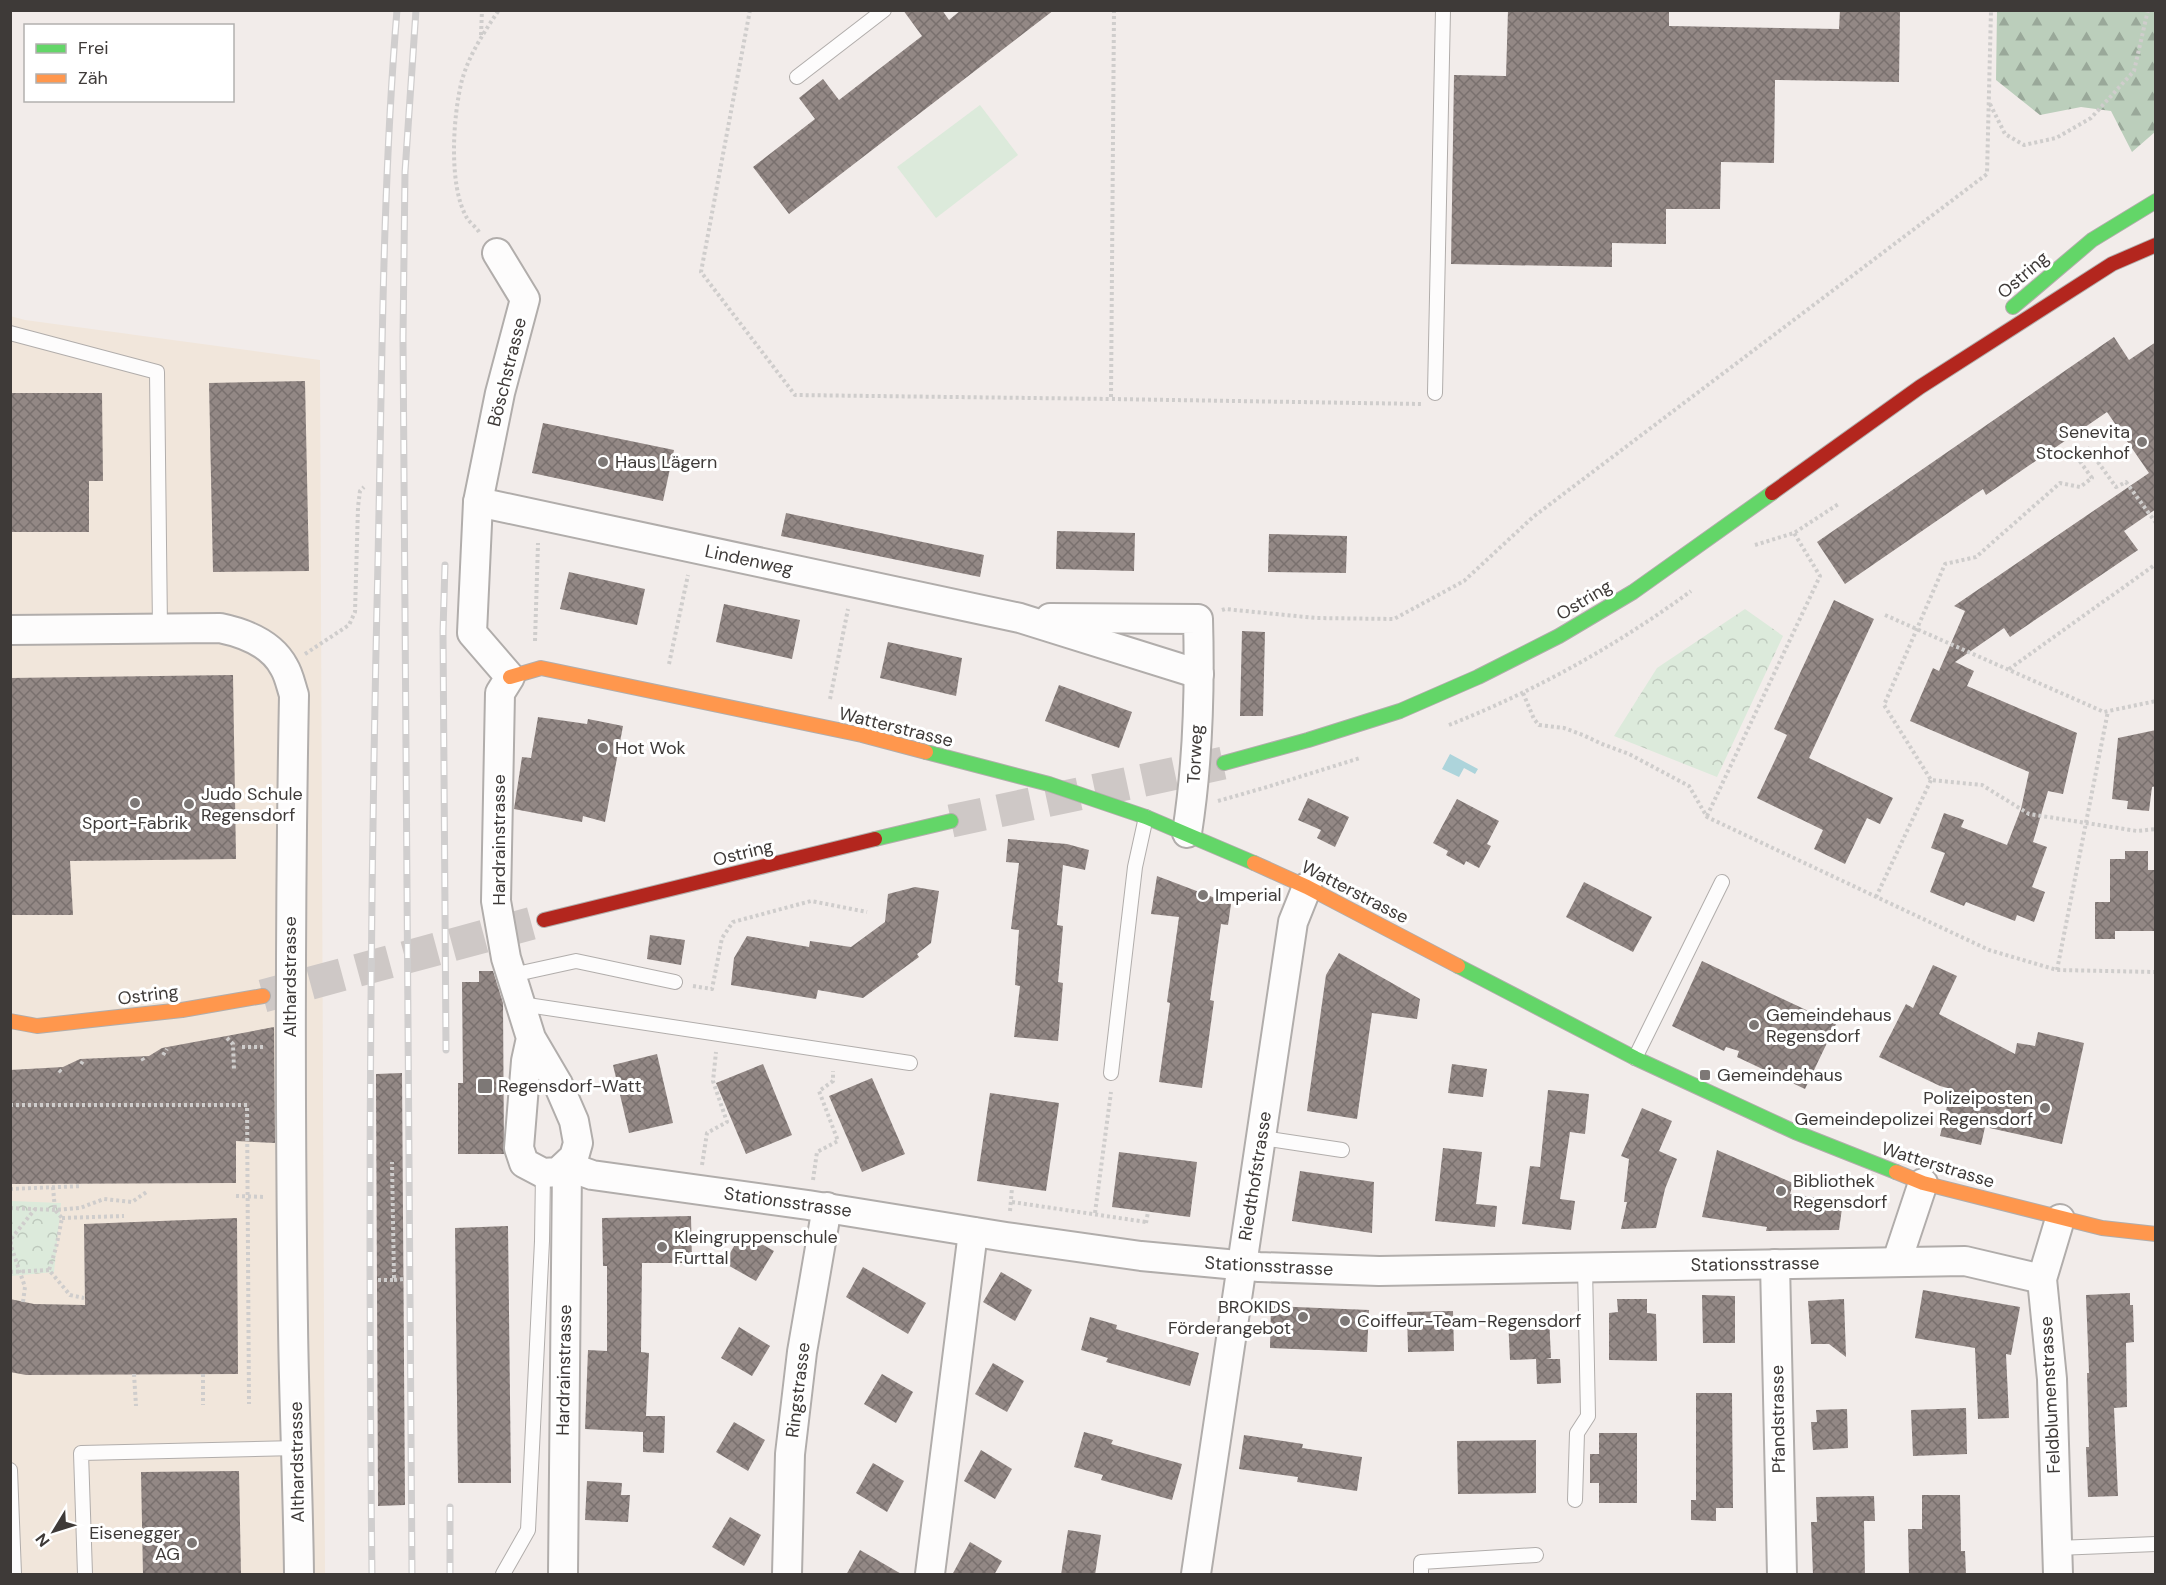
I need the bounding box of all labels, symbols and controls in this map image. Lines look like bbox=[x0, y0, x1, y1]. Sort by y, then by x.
legend bbox=[24, 24, 234, 102]
text: Frei bbox=[78, 36, 109, 60]
text: Zäh bbox=[78, 66, 108, 90]
street label: Ostring bbox=[1992, 246, 2054, 304]
street label: Böschstrasse bbox=[482, 315, 532, 429]
place label: Senevita Stockenhof bbox=[2036, 420, 2130, 465]
marker: Senevita Stockenhof bbox=[2135, 435, 2149, 449]
place label: Haus Lägern bbox=[615, 450, 717, 474]
marker: Haus Lägern bbox=[596, 455, 610, 469]
street label: Lindenweg bbox=[703, 539, 795, 581]
street label: Ostring bbox=[1552, 574, 1616, 626]
street label: Watterstrasse bbox=[836, 701, 956, 753]
street label: Torweg bbox=[1181, 724, 1209, 784]
place label: Hot Wok bbox=[615, 736, 686, 760]
marker: Hot Wok bbox=[596, 741, 610, 755]
street label: Hardrainstrasse bbox=[487, 774, 511, 906]
place label: Judo Schule Regensdorf bbox=[201, 782, 303, 827]
marker: Sport-Fabrik bbox=[128, 796, 142, 810]
marker: Judo Schule Regensdorf bbox=[182, 797, 196, 811]
place label: Sport-Fabrik bbox=[82, 811, 188, 835]
street label: Ostring bbox=[711, 834, 775, 872]
street label: Watterstrasse bbox=[1297, 855, 1413, 929]
place label: Imperial bbox=[1215, 883, 1282, 907]
marker: Imperial bbox=[1196, 888, 1210, 902]
street label: Althardstrasse bbox=[278, 916, 302, 1038]
street label: Ostring bbox=[116, 979, 180, 1011]
place label: Gemeindehaus Regensdorf bbox=[1766, 1003, 1892, 1048]
marker: Gemeindehaus Regensdorf bbox=[1747, 1018, 1761, 1032]
place label: Gemeindehaus bbox=[1717, 1063, 1843, 1087]
marker: Gemeindehaus bbox=[1698, 1068, 1712, 1082]
place label: Regensdorf-Watt bbox=[498, 1074, 642, 1098]
marker: Regensdorf-Watt bbox=[476, 1077, 494, 1095]
place label: Polizeiposten Gemeindepolizei Regensdorf bbox=[1795, 1086, 2033, 1131]
marker: Polizeiposten Gemeindepolizei Regensdorf bbox=[2038, 1101, 2052, 1115]
street label: Riedthofstrasse bbox=[1233, 1110, 1277, 1242]
street label: Watterstrasse bbox=[1878, 1136, 1998, 1194]
place label: Bibliothek Regensdorf bbox=[1793, 1169, 1887, 1214]
street label: Stationsstrasse bbox=[723, 1181, 853, 1223]
marker: Bibliothek Regensdorf bbox=[1774, 1184, 1788, 1198]
place label: Kleingruppenschule Furttal bbox=[674, 1225, 838, 1270]
marker: Kleingruppenschule Furttal bbox=[655, 1240, 669, 1254]
street label: Stationsstrasse bbox=[1204, 1251, 1334, 1281]
street label: Stationsstrasse bbox=[1690, 1251, 1820, 1277]
place label: BROKIDS Förderangebot bbox=[1168, 1295, 1291, 1340]
street label: Hardrainstrasse bbox=[551, 1304, 577, 1436]
place label: Coiffeur-Team-Regensdorf bbox=[1357, 1309, 1581, 1333]
marker: BROKIDS Förderangebot bbox=[1296, 1310, 1310, 1324]
marker: Coiffeur-Team-Regensdorf bbox=[1338, 1314, 1352, 1328]
street label: Feldblumenstrasse bbox=[2034, 1316, 2066, 1474]
street label: Ringstrasse bbox=[780, 1341, 816, 1439]
street label: Pfandstrasse bbox=[1765, 1365, 1791, 1473]
street label: Althardstrasse bbox=[284, 1401, 310, 1523]
north arrow bbox=[24, 1501, 84, 1561]
place label: Eisenegger AG bbox=[89, 1521, 180, 1566]
text: N bbox=[31, 1529, 54, 1551]
marker: Eisenegger AG bbox=[185, 1536, 199, 1550]

